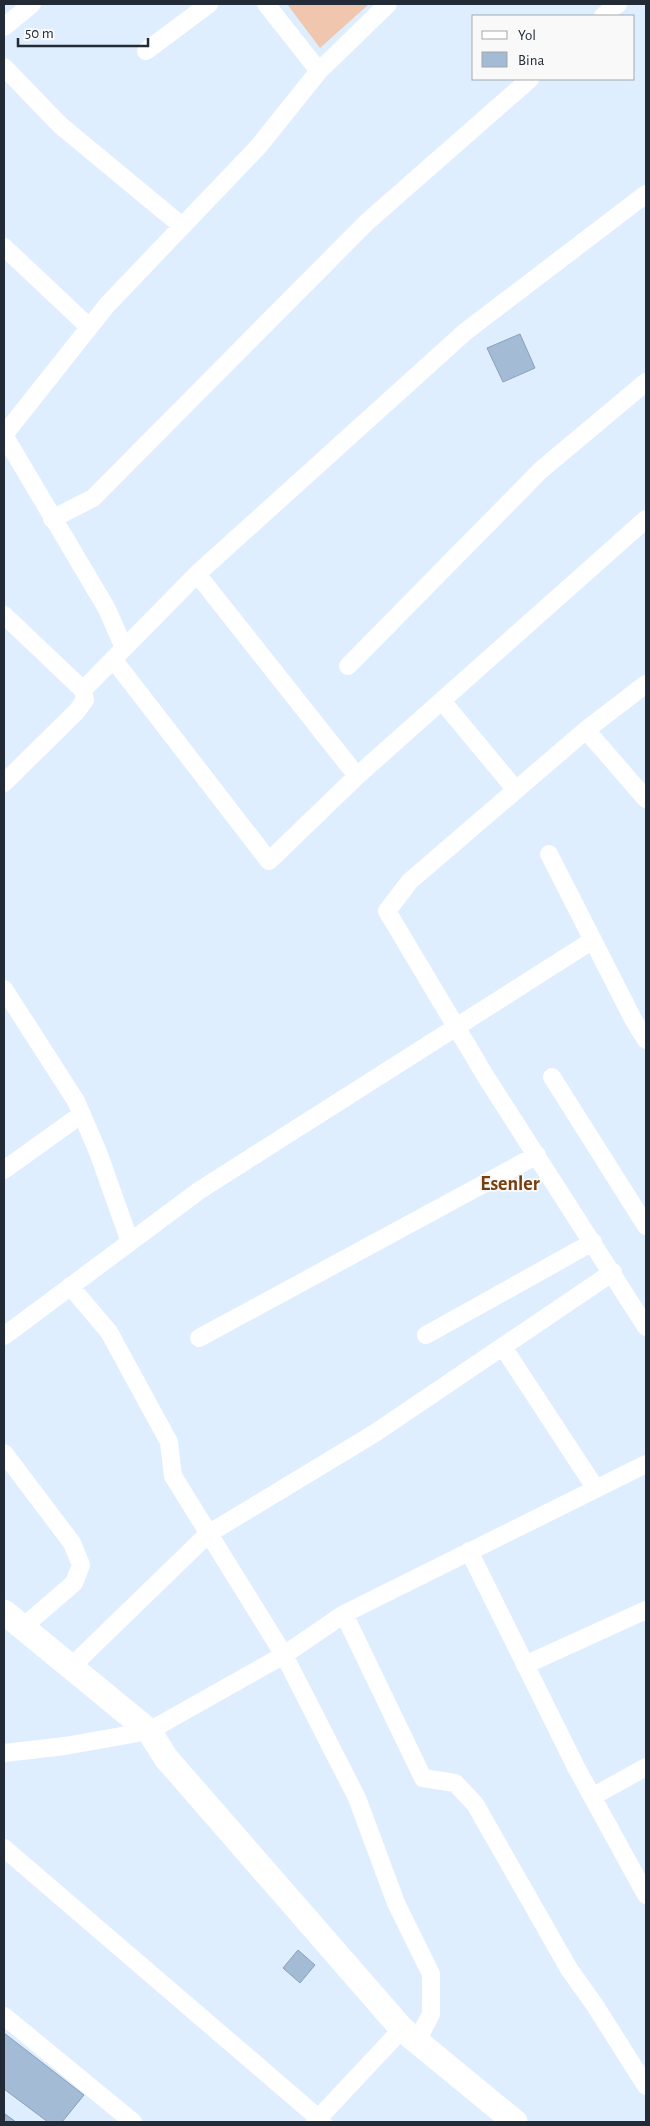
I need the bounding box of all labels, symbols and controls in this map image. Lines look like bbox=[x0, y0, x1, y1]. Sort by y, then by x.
scale bar bbox=[18, 15, 148, 47]
legend bbox=[472, 15, 635, 80]
text: 50 m bbox=[25, 26, 54, 41]
text: Yol bbox=[518, 28, 536, 43]
text: Bina bbox=[518, 53, 544, 68]
district label: Esenler bbox=[480, 1174, 540, 1194]

